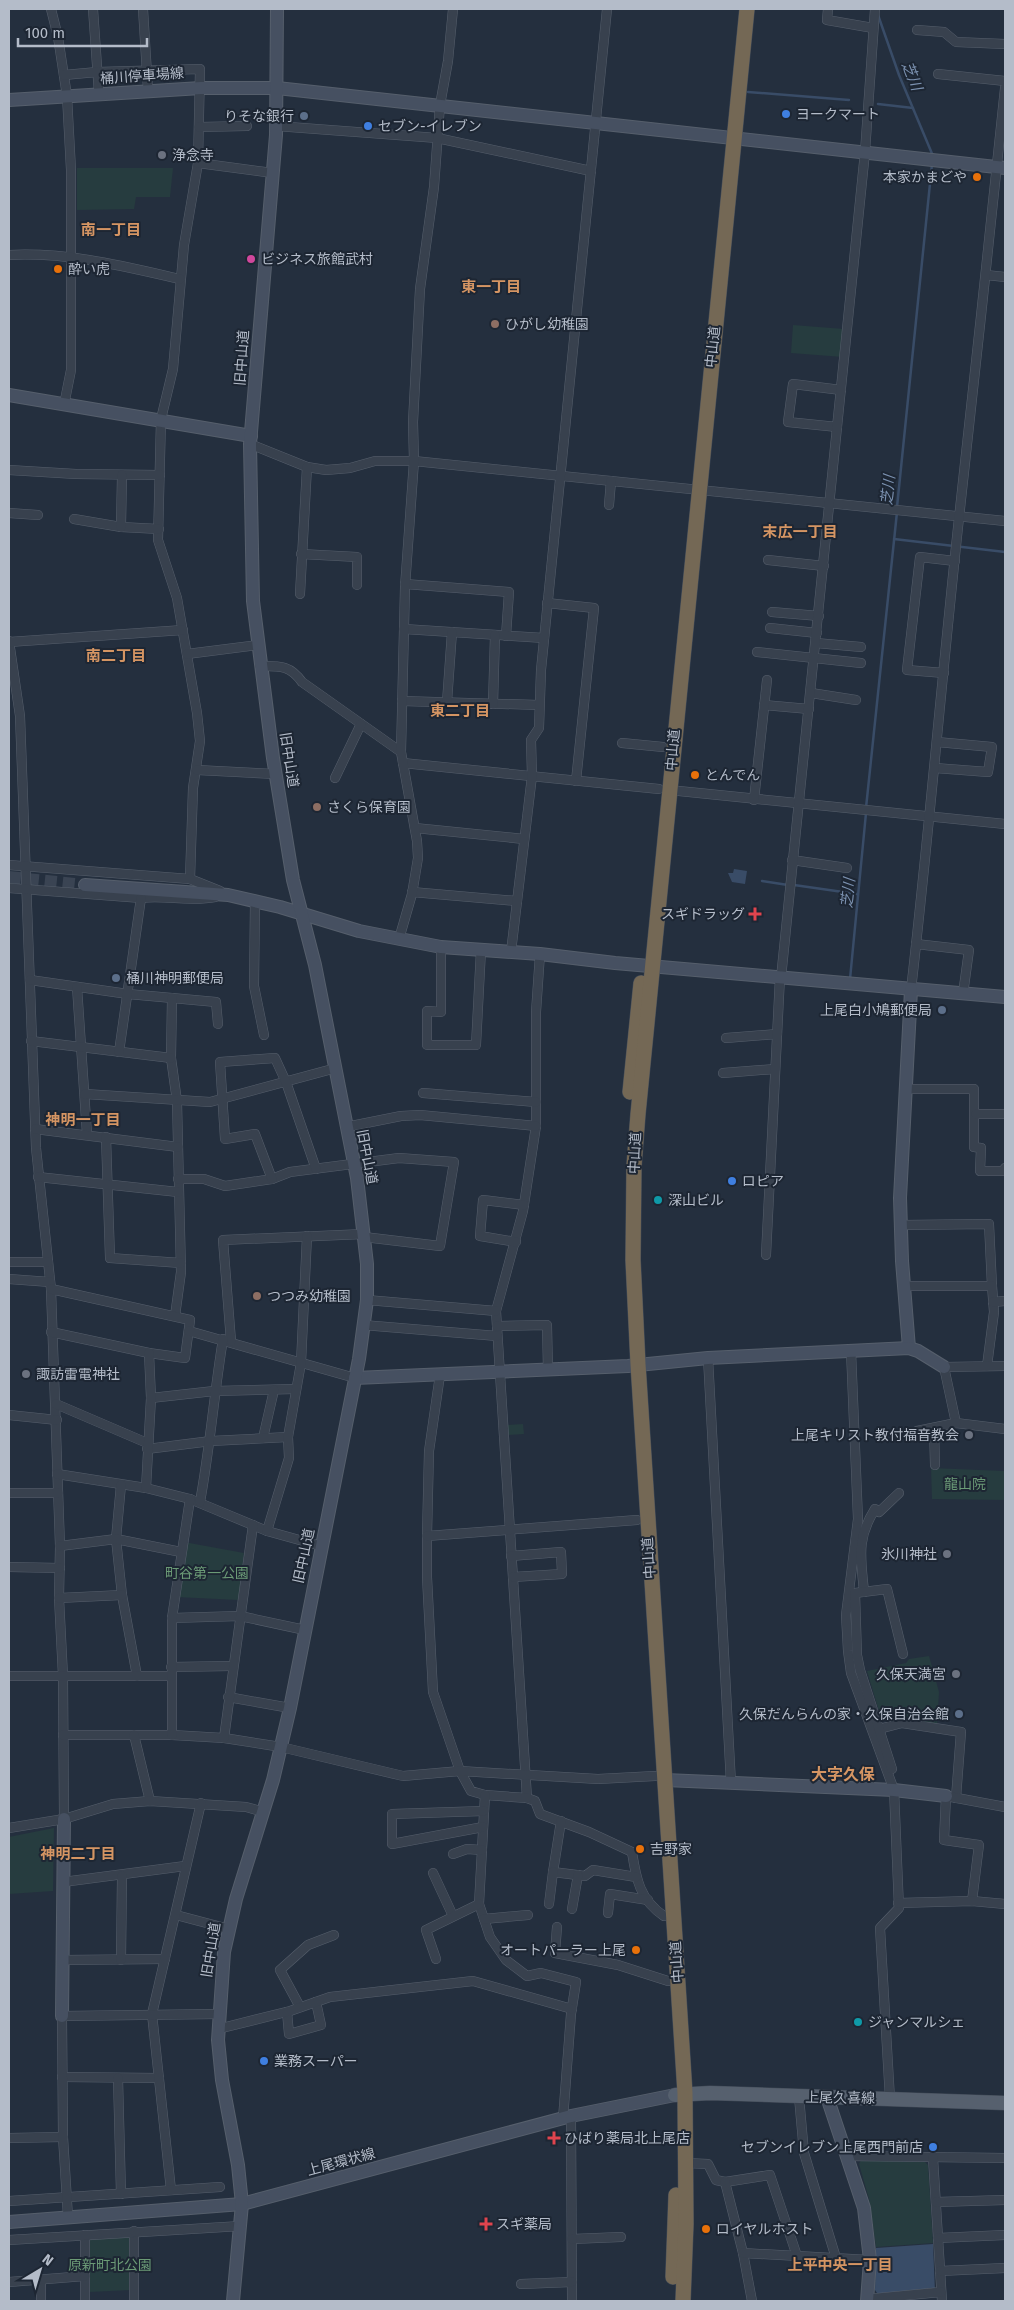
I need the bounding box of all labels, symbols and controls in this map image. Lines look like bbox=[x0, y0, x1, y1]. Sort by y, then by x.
scale bar bbox=[18, 15, 146, 47]
text: 100 m bbox=[25, 24, 65, 42]
water label: 芝川 bbox=[898, 59, 927, 95]
street label: 桶川停車場線 bbox=[100, 65, 184, 87]
place label: ヨークマート bbox=[796, 106, 880, 123]
place label: りそな銀行 bbox=[224, 108, 294, 125]
marker: ヨークマート bbox=[780, 108, 792, 120]
marker: りそな銀行 bbox=[298, 110, 310, 122]
place label: セブン-イレブン bbox=[378, 118, 482, 135]
marker: セブン-イレブン bbox=[362, 120, 374, 132]
place label: 浄念寺 bbox=[172, 147, 214, 164]
marker: 浄念寺 bbox=[156, 149, 168, 161]
place label: 本家かまどや bbox=[883, 169, 967, 186]
marker: 本家かまどや bbox=[971, 171, 983, 183]
district label: 南一丁目 bbox=[81, 221, 141, 239]
place label: ビジネス旅館武村 bbox=[261, 251, 373, 268]
marker: ビジネス旅館武村 bbox=[245, 253, 257, 265]
place label: 酔い虎 bbox=[68, 261, 110, 278]
marker: 酔い虎 bbox=[52, 263, 64, 275]
district label: 東一丁目 bbox=[461, 278, 521, 296]
place label: ひがし幼稚園 bbox=[505, 316, 589, 333]
marker: ひがし幼稚園 bbox=[489, 318, 501, 330]
street label: 中山道 bbox=[702, 325, 724, 369]
street label: 旧中山道 bbox=[232, 329, 252, 387]
water label: 芝川 bbox=[877, 472, 899, 506]
district label: 末広一丁目 bbox=[762, 523, 838, 541]
district label: 南二丁目 bbox=[86, 647, 146, 665]
district label: 東二丁目 bbox=[430, 702, 490, 720]
street label: 中山道 bbox=[663, 728, 683, 772]
street label: 旧中山道 bbox=[276, 731, 302, 789]
place label: とんでん bbox=[705, 767, 760, 784]
marker: とんでん bbox=[689, 769, 701, 781]
place label: さくら保育園 bbox=[327, 799, 411, 816]
marker: さくら保育園 bbox=[311, 801, 323, 813]
water label: 芝川 bbox=[837, 875, 859, 909]
place label: スギドラッグ bbox=[661, 906, 745, 923]
marker: スギドラッグ bbox=[749, 908, 761, 920]
place label: 桶川神明郵便局 bbox=[126, 970, 224, 987]
marker: 桶川神明郵便局 bbox=[110, 972, 122, 984]
place label: 上尾白小鳩郵便局 bbox=[820, 1002, 932, 1019]
marker: 上尾白小鳩郵便局 bbox=[936, 1004, 948, 1016]
district label: 神明一丁目 bbox=[44, 1111, 121, 1129]
street label: 旧中山道 bbox=[353, 1128, 381, 1186]
street label: 中山道 bbox=[625, 1132, 645, 1174]
place label: ロピア bbox=[742, 1173, 784, 1190]
marker: ロピア bbox=[726, 1175, 738, 1187]
place label: 深山ビル bbox=[668, 1192, 724, 1209]
marker: 深山ビル bbox=[652, 1194, 664, 1206]
place label: つつみ幼稚園 bbox=[267, 1288, 351, 1305]
marker: つつみ幼稚園 bbox=[251, 1290, 263, 1302]
place label: 諏訪雷電神社 bbox=[36, 1366, 120, 1383]
marker: 諏訪雷電神社 bbox=[20, 1368, 32, 1380]
place label: 上尾キリスト教付福音教会 bbox=[791, 1427, 959, 1444]
marker: 上尾キリスト教付福音教会 bbox=[963, 1429, 975, 1441]
park label: 龍山院 bbox=[944, 1476, 986, 1493]
street label: 旧中山道 bbox=[290, 1527, 318, 1585]
street label: 中山道 bbox=[639, 1536, 659, 1580]
place label: 氷川神社 bbox=[881, 1546, 937, 1563]
marker: 氷川神社 bbox=[941, 1548, 953, 1560]
park label: 町谷第一公園 bbox=[165, 1565, 249, 1582]
place label: 久保天満宮 bbox=[876, 1666, 946, 1683]
marker: 久保天満宮 bbox=[950, 1668, 962, 1680]
place label: 久保だんらんの家・久保自治会館 bbox=[739, 1706, 949, 1723]
marker: 久保だんらんの家・久保自治会館 bbox=[953, 1708, 965, 1720]
district label: 大字久保 bbox=[811, 1765, 875, 1784]
place label: 吉野家 bbox=[650, 1841, 692, 1858]
marker: 吉野家 bbox=[634, 1843, 646, 1855]
district label: 神明二丁目 bbox=[39, 1845, 116, 1863]
street label: 旧中山道 bbox=[198, 1921, 224, 1979]
street label: 中山道 bbox=[667, 1940, 687, 1984]
place label: オートパーラー上尾 bbox=[500, 1942, 626, 1959]
marker: オートパーラー上尾 bbox=[630, 1944, 642, 1956]
place label: ジャンマルシェ bbox=[868, 2014, 965, 2031]
marker: ジャンマルシェ bbox=[852, 2016, 864, 2028]
place label: 業務スーパー bbox=[274, 2053, 358, 2070]
marker: 業務スーパー bbox=[258, 2055, 270, 2067]
street label: 上尾久喜線 bbox=[805, 2089, 875, 2107]
place label: ひばり薬局北上尾店 bbox=[564, 2130, 690, 2147]
marker: ひばり薬局北上尾店 bbox=[548, 2132, 560, 2144]
place label: セブンイレブン上尾西門前店 bbox=[741, 2139, 923, 2156]
marker: セブンイレブン上尾西門前店 bbox=[927, 2141, 939, 2153]
street label: 上尾環状線 bbox=[305, 2145, 377, 2179]
place label: スギ薬局 bbox=[496, 2216, 552, 2233]
marker: スギ薬局 bbox=[480, 2218, 492, 2230]
place label: ロイヤルホスト bbox=[716, 2221, 814, 2238]
marker: ロイヤルホスト bbox=[700, 2223, 712, 2235]
north arrow bbox=[15, 2245, 65, 2295]
text: N bbox=[39, 2251, 57, 2270]
district label: 上平中央一丁目 bbox=[787, 2256, 893, 2274]
park label: 原新町北公園 bbox=[68, 2257, 152, 2274]

